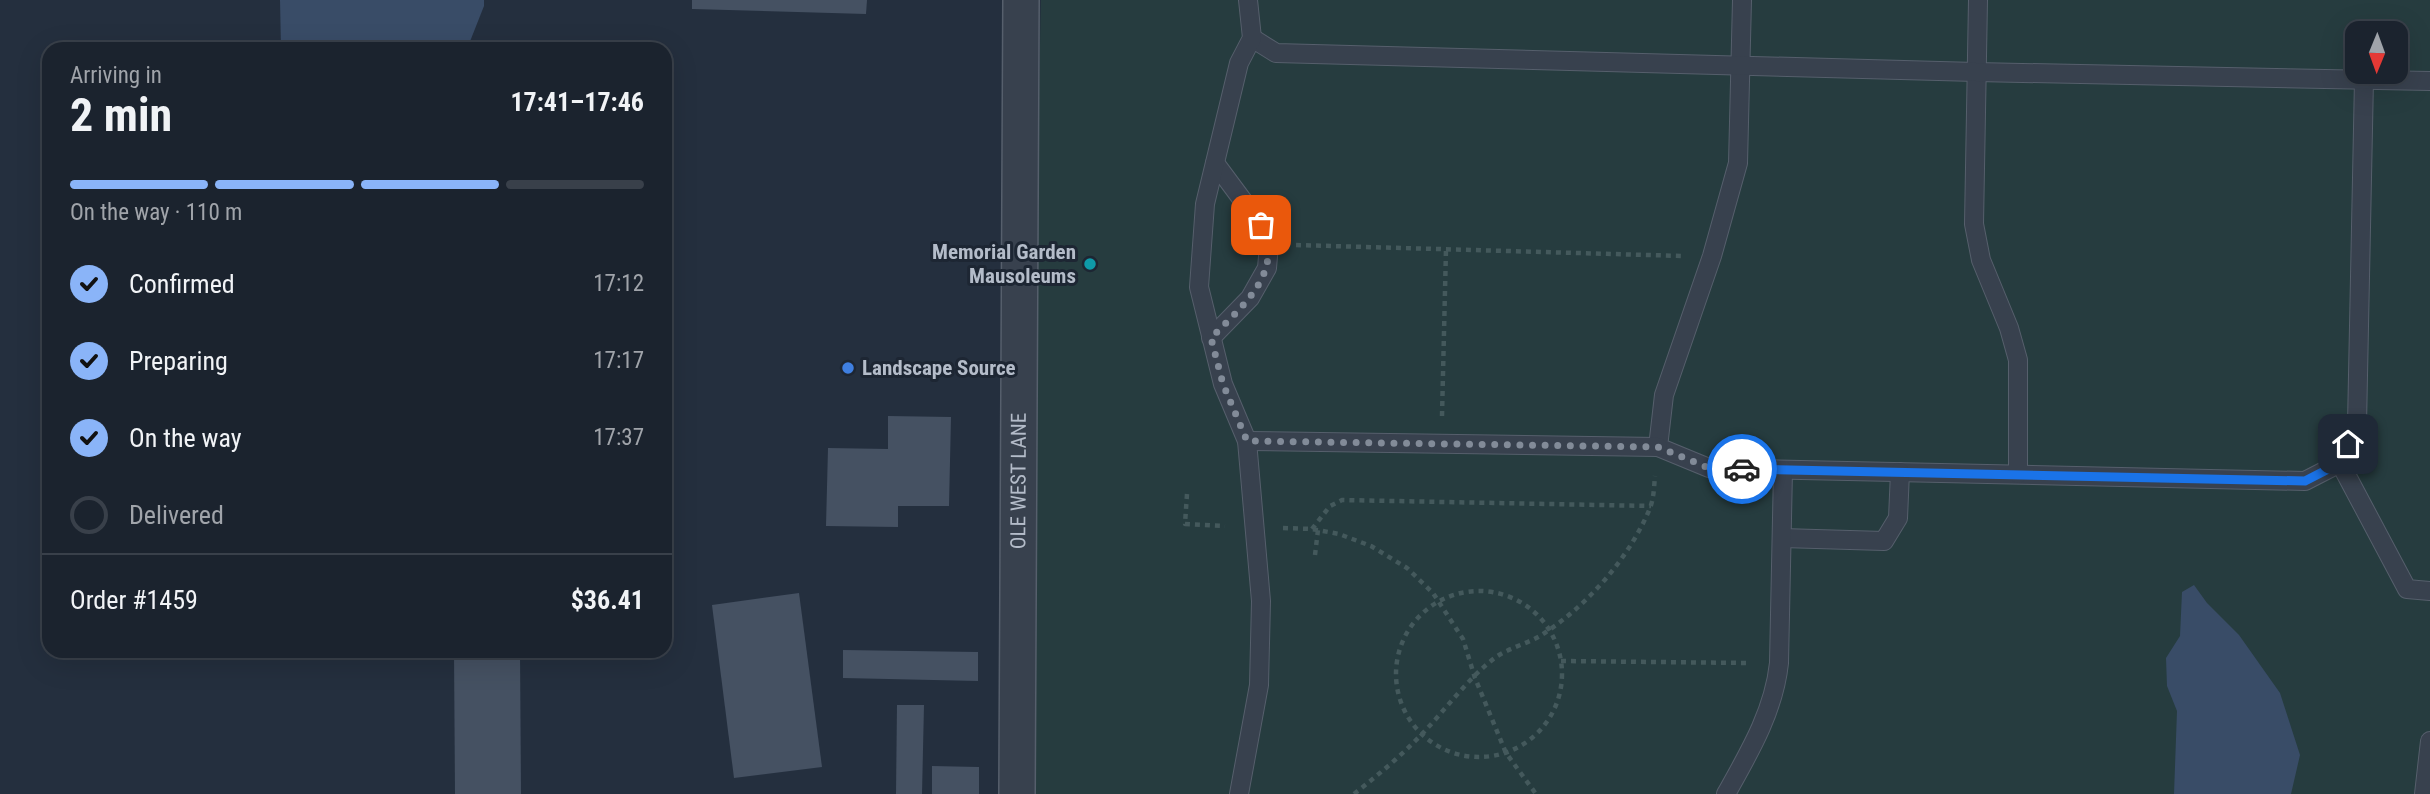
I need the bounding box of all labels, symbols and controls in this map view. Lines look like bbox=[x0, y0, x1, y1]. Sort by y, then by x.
north arrow bbox=[2345, 21, 2408, 84]
map controls bbox=[2345, 21, 2408, 84]
text: Arriving in bbox=[70, 62, 162, 89]
text: 17:41–17:46 bbox=[510, 87, 644, 117]
text: 2 min bbox=[70, 88, 172, 142]
pin bbox=[1231, 195, 1291, 255]
text: On the way · 110 m bbox=[70, 199, 242, 226]
icon: bag bbox=[1242, 206, 1280, 244]
place label: Memorial Garden Mausoleums bbox=[932, 240, 1076, 288]
marker: Memorial Garden Mausoleums bbox=[1082, 256, 1098, 272]
icon: check bbox=[70, 265, 108, 303]
text: Confirmed bbox=[129, 269, 235, 299]
text: 17:12 bbox=[593, 270, 644, 297]
icon: check bbox=[70, 342, 108, 380]
text: Preparing bbox=[129, 346, 228, 376]
text: 17:17 bbox=[593, 347, 644, 374]
place label: Landscape Source bbox=[862, 356, 1016, 380]
marker: Landscape Source bbox=[840, 360, 856, 376]
street label: OLE WEST LANE bbox=[1006, 413, 1031, 549]
pin bbox=[2318, 414, 2378, 474]
icon: check bbox=[70, 419, 108, 457]
text: On the way bbox=[129, 423, 242, 453]
text: 17:37 bbox=[593, 424, 644, 451]
icon: home bbox=[2329, 425, 2367, 463]
courier bbox=[1707, 434, 1777, 504]
icon: car bbox=[1723, 450, 1761, 488]
text: Delivered bbox=[129, 500, 224, 530]
text: Order #1459 bbox=[70, 585, 198, 615]
text: $36.41 bbox=[571, 585, 644, 615]

